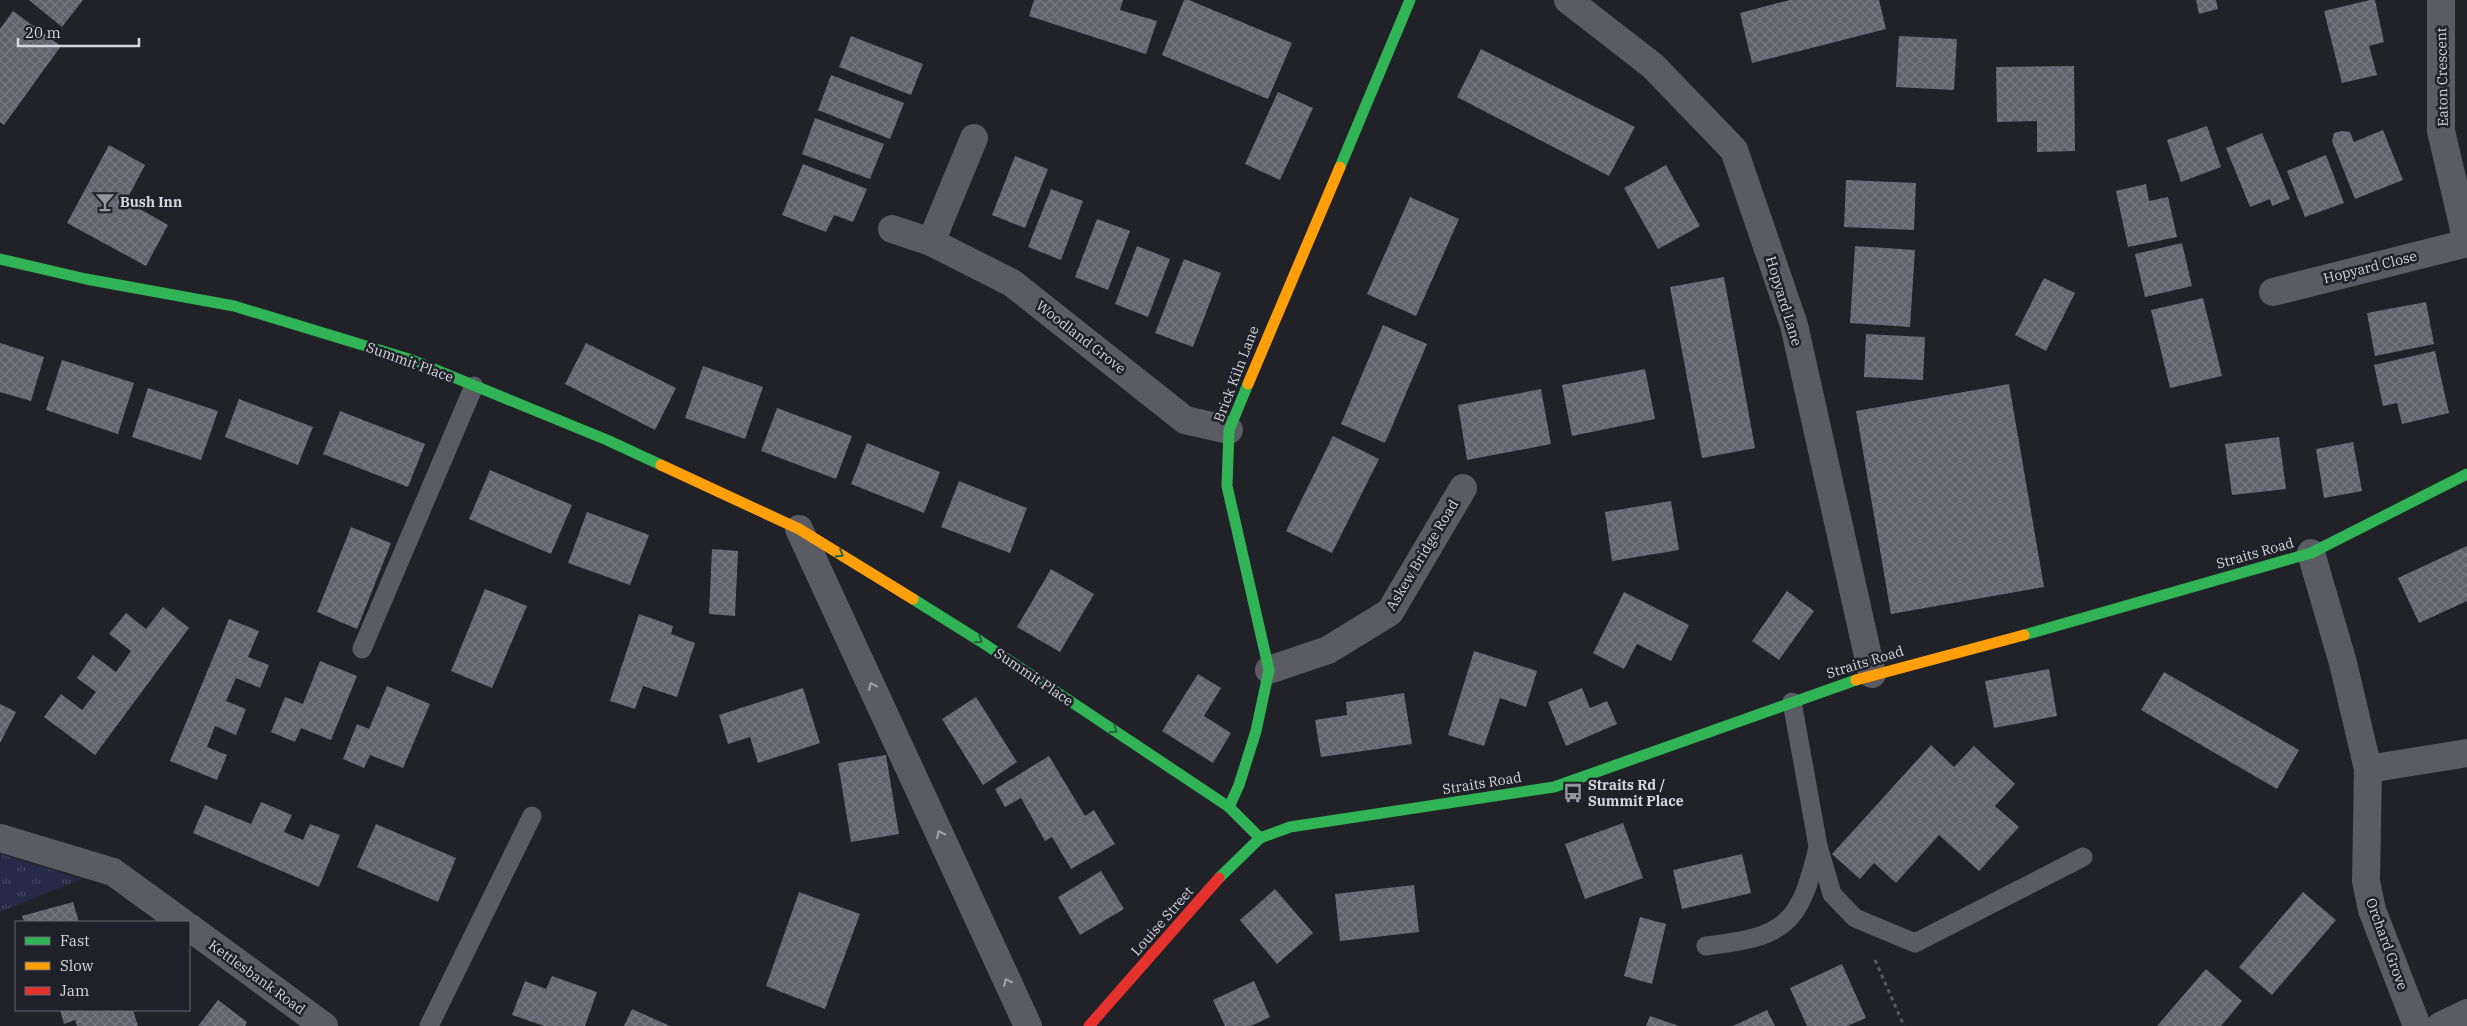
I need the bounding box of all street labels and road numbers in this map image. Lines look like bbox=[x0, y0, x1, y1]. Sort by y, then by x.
street label: Eaton Crescent bbox=[2432, 27, 2452, 127]
street label: Hopyard Close bbox=[2321, 247, 2419, 287]
street label: Hopyard Lane bbox=[1762, 254, 1806, 348]
street label: Woodland Grove bbox=[1033, 296, 1129, 378]
street label: Brick Kiln Lane bbox=[1209, 323, 1263, 425]
street label: Summit Place bbox=[364, 338, 456, 386]
street label: Askew Bridge Road bbox=[1382, 496, 1462, 614]
street label: Straits Road bbox=[2214, 533, 2296, 573]
street label: Straits Road bbox=[1824, 642, 1906, 682]
street label: Summit Place bbox=[991, 644, 1077, 710]
street label: Straits Road bbox=[1441, 768, 1523, 798]
street label: Louise Street bbox=[1127, 883, 1197, 959]
street label: Orchard Grove bbox=[2362, 895, 2412, 993]
street label: Kettlesbank Road bbox=[205, 936, 309, 1018]

